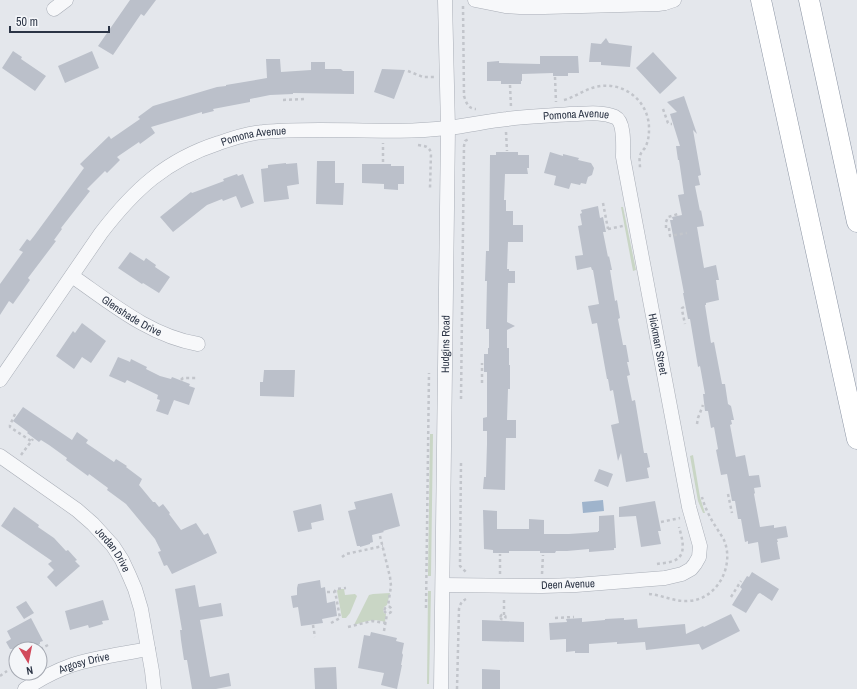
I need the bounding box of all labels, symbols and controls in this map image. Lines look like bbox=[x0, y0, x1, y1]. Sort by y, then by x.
scale bar bbox=[10, 8, 109, 34]
text: 50 m bbox=[16, 14, 38, 30]
street label: Pomona Avenue bbox=[543, 106, 610, 123]
street label: Pomona Avenue bbox=[219, 123, 287, 149]
street label: Glenshade Drive bbox=[99, 292, 164, 339]
street label: Hickman Street bbox=[646, 312, 671, 376]
street label: Hudgins Road bbox=[438, 315, 453, 373]
street label: Jordan Drive bbox=[92, 524, 134, 574]
street label: Deen Avenue bbox=[541, 576, 595, 592]
north arrow bbox=[8, 641, 48, 681]
street label: Argosy Drive bbox=[55, 649, 110, 677]
text: N bbox=[25, 663, 34, 678]

